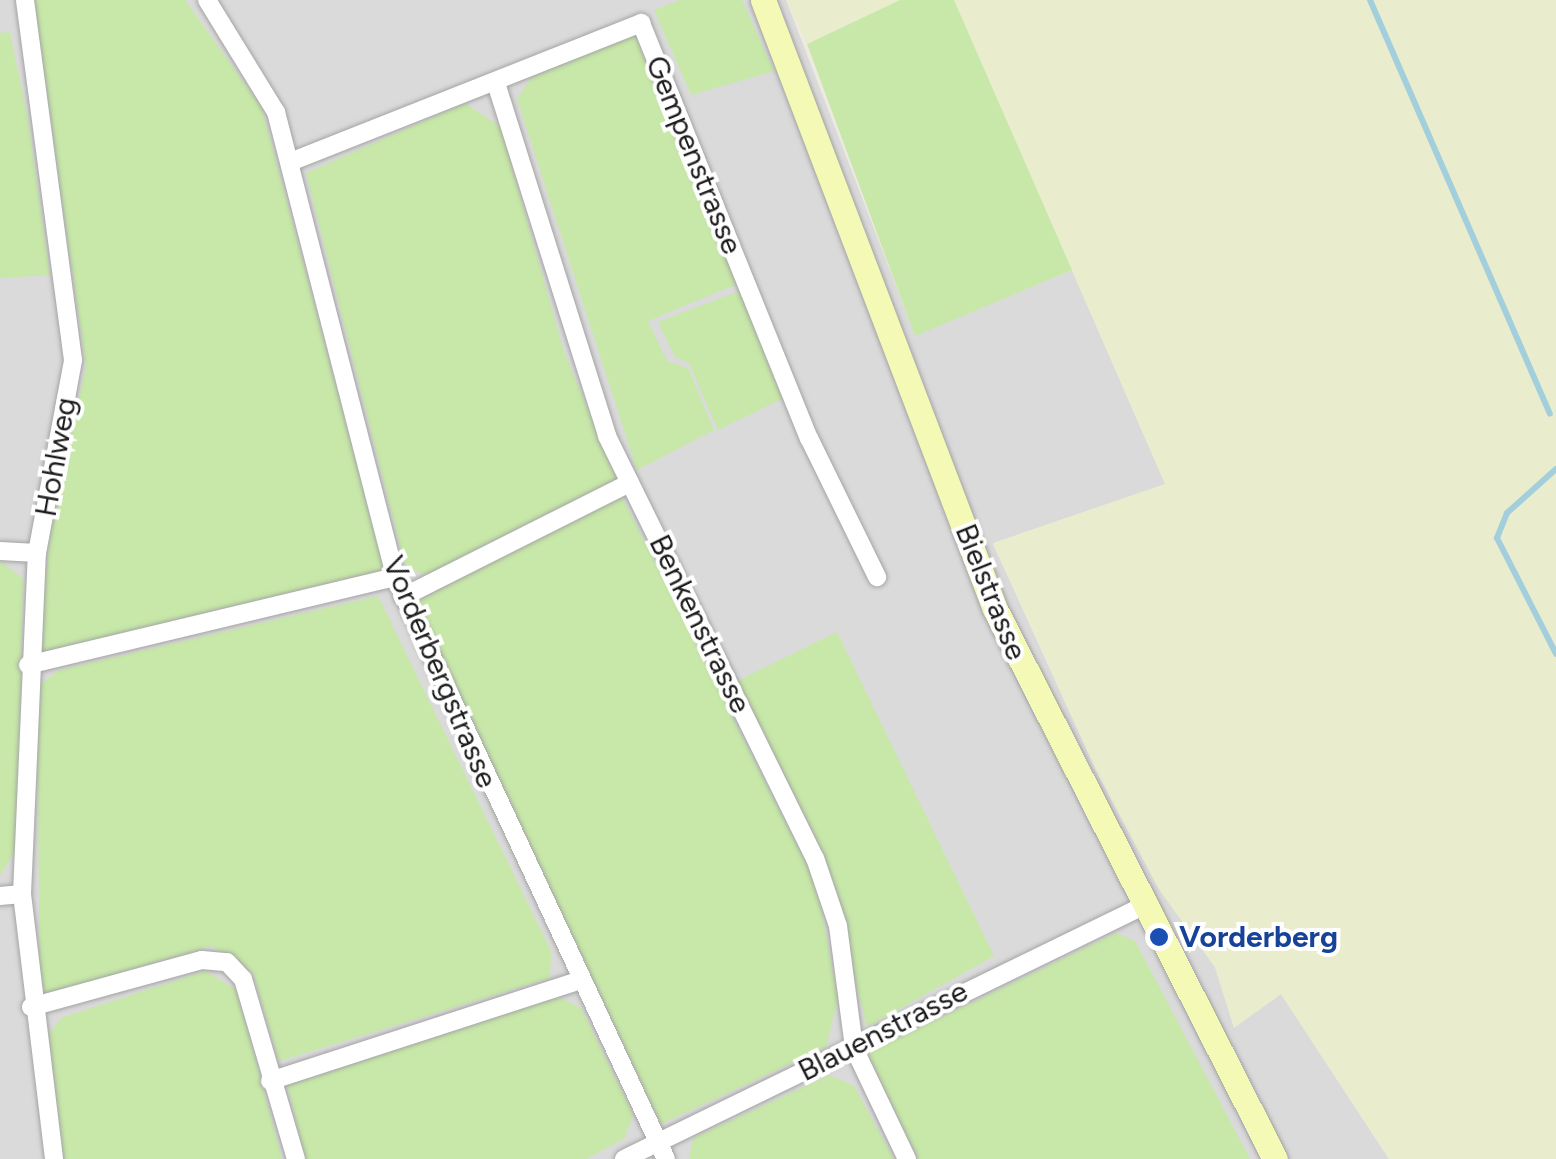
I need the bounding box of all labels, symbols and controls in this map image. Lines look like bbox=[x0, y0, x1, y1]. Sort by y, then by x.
street label: Gempenstrasse bbox=[638, 51, 750, 259]
street label: Hohlweg bbox=[28, 395, 84, 519]
street label: Bielstrasse bbox=[947, 519, 1035, 665]
street label: Benkenstrasse bbox=[641, 529, 759, 719]
street label: Vorderbergstrasse bbox=[375, 551, 505, 793]
place label: Vorderberg bbox=[1179, 919, 1338, 955]
marker: Vorderberg bbox=[1148, 926, 1170, 948]
street label: Blauenstrasse bbox=[792, 973, 974, 1089]

